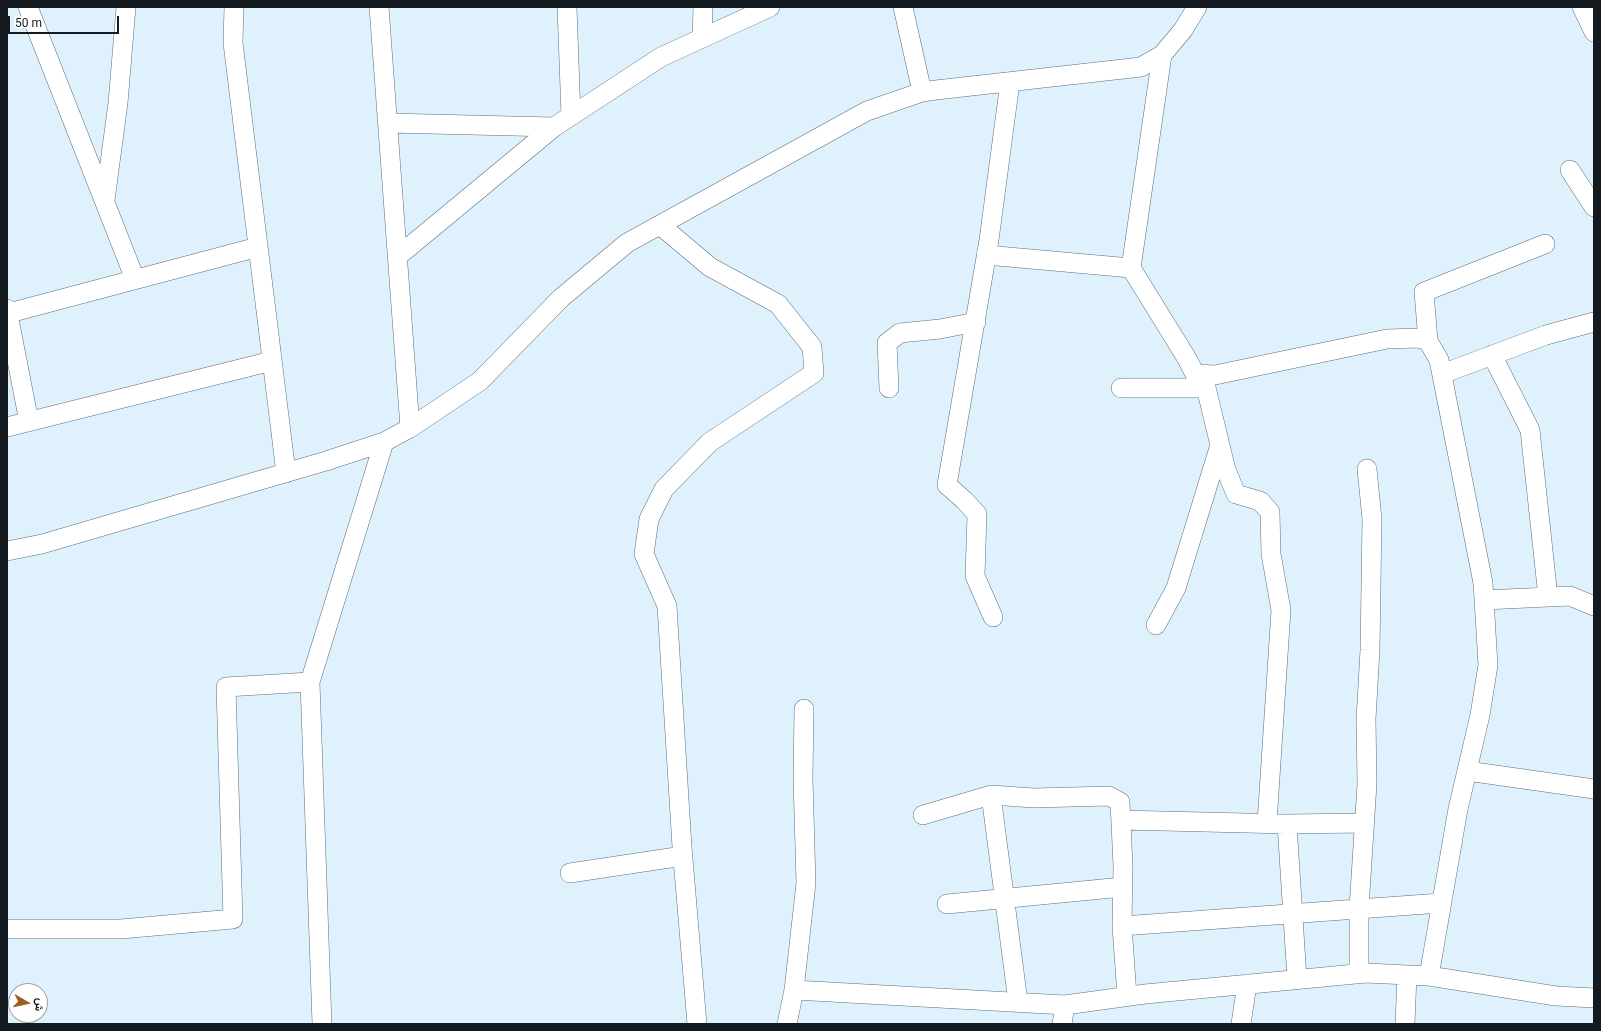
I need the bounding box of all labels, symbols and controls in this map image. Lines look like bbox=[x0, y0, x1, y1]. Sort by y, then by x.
scale bar bbox=[10, 8, 121, 34]
text: 50 m bbox=[15, 16, 42, 30]
north arrow bbox=[8, 983, 48, 1023]
text: ش bbox=[32, 997, 47, 1012]

